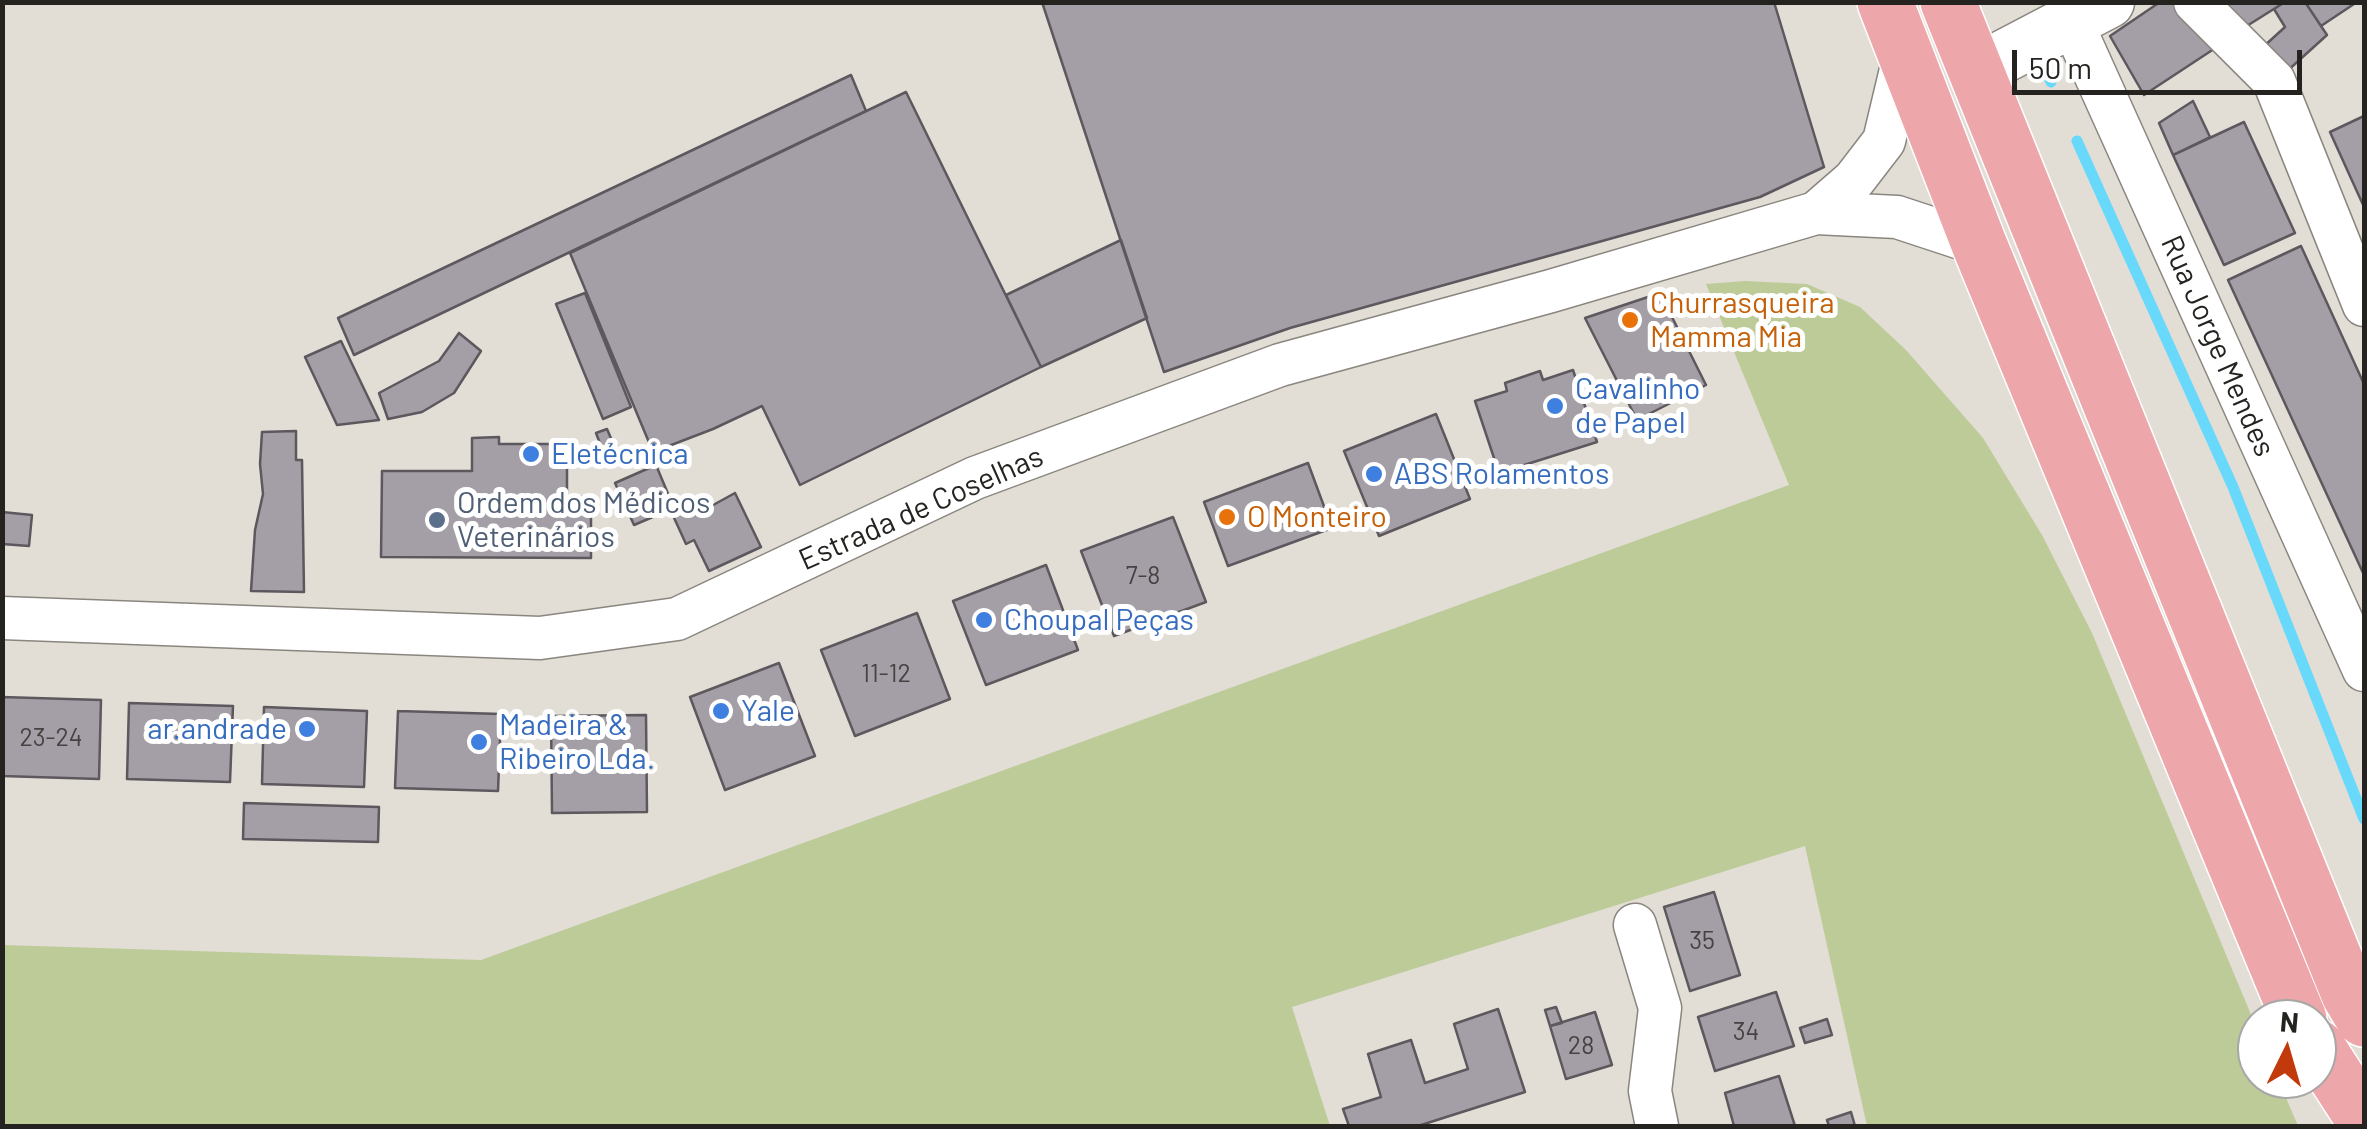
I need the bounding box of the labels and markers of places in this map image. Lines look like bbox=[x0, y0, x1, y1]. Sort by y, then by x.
place label: Churrasqueira Mamma Mia bbox=[1650, 285, 1834, 356]
marker: Churrasqueira Mamma Mia bbox=[1619, 309, 1641, 331]
place label: Cavalinho de Papel bbox=[1575, 371, 1700, 442]
marker: Cavalinho de Papel bbox=[1544, 395, 1566, 417]
place label: Eletécnica bbox=[551, 436, 689, 472]
marker: Eletécnica bbox=[520, 443, 542, 465]
place label: ABS Rolamentos bbox=[1394, 456, 1609, 492]
marker: ABS Rolamentos bbox=[1363, 463, 1385, 485]
place label: Ordem dos Médicos Veterinários bbox=[457, 485, 711, 556]
place label: O Monteiro bbox=[1247, 499, 1387, 535]
marker: O Monteiro bbox=[1216, 506, 1238, 528]
marker: Ordem dos Médicos Veterinários bbox=[426, 509, 448, 531]
place label: Choupal Peças bbox=[1004, 602, 1194, 638]
marker: Choupal Peças bbox=[973, 609, 995, 631]
place label: Yale bbox=[741, 693, 795, 729]
marker: Yale bbox=[710, 700, 732, 722]
place label: Madeira & Ribeiro Lda. bbox=[499, 707, 655, 778]
place label: ar.andrade bbox=[147, 711, 287, 747]
marker: ar.andrade bbox=[296, 718, 318, 740]
marker: Madeira & Ribeiro Lda. bbox=[468, 731, 490, 753]

